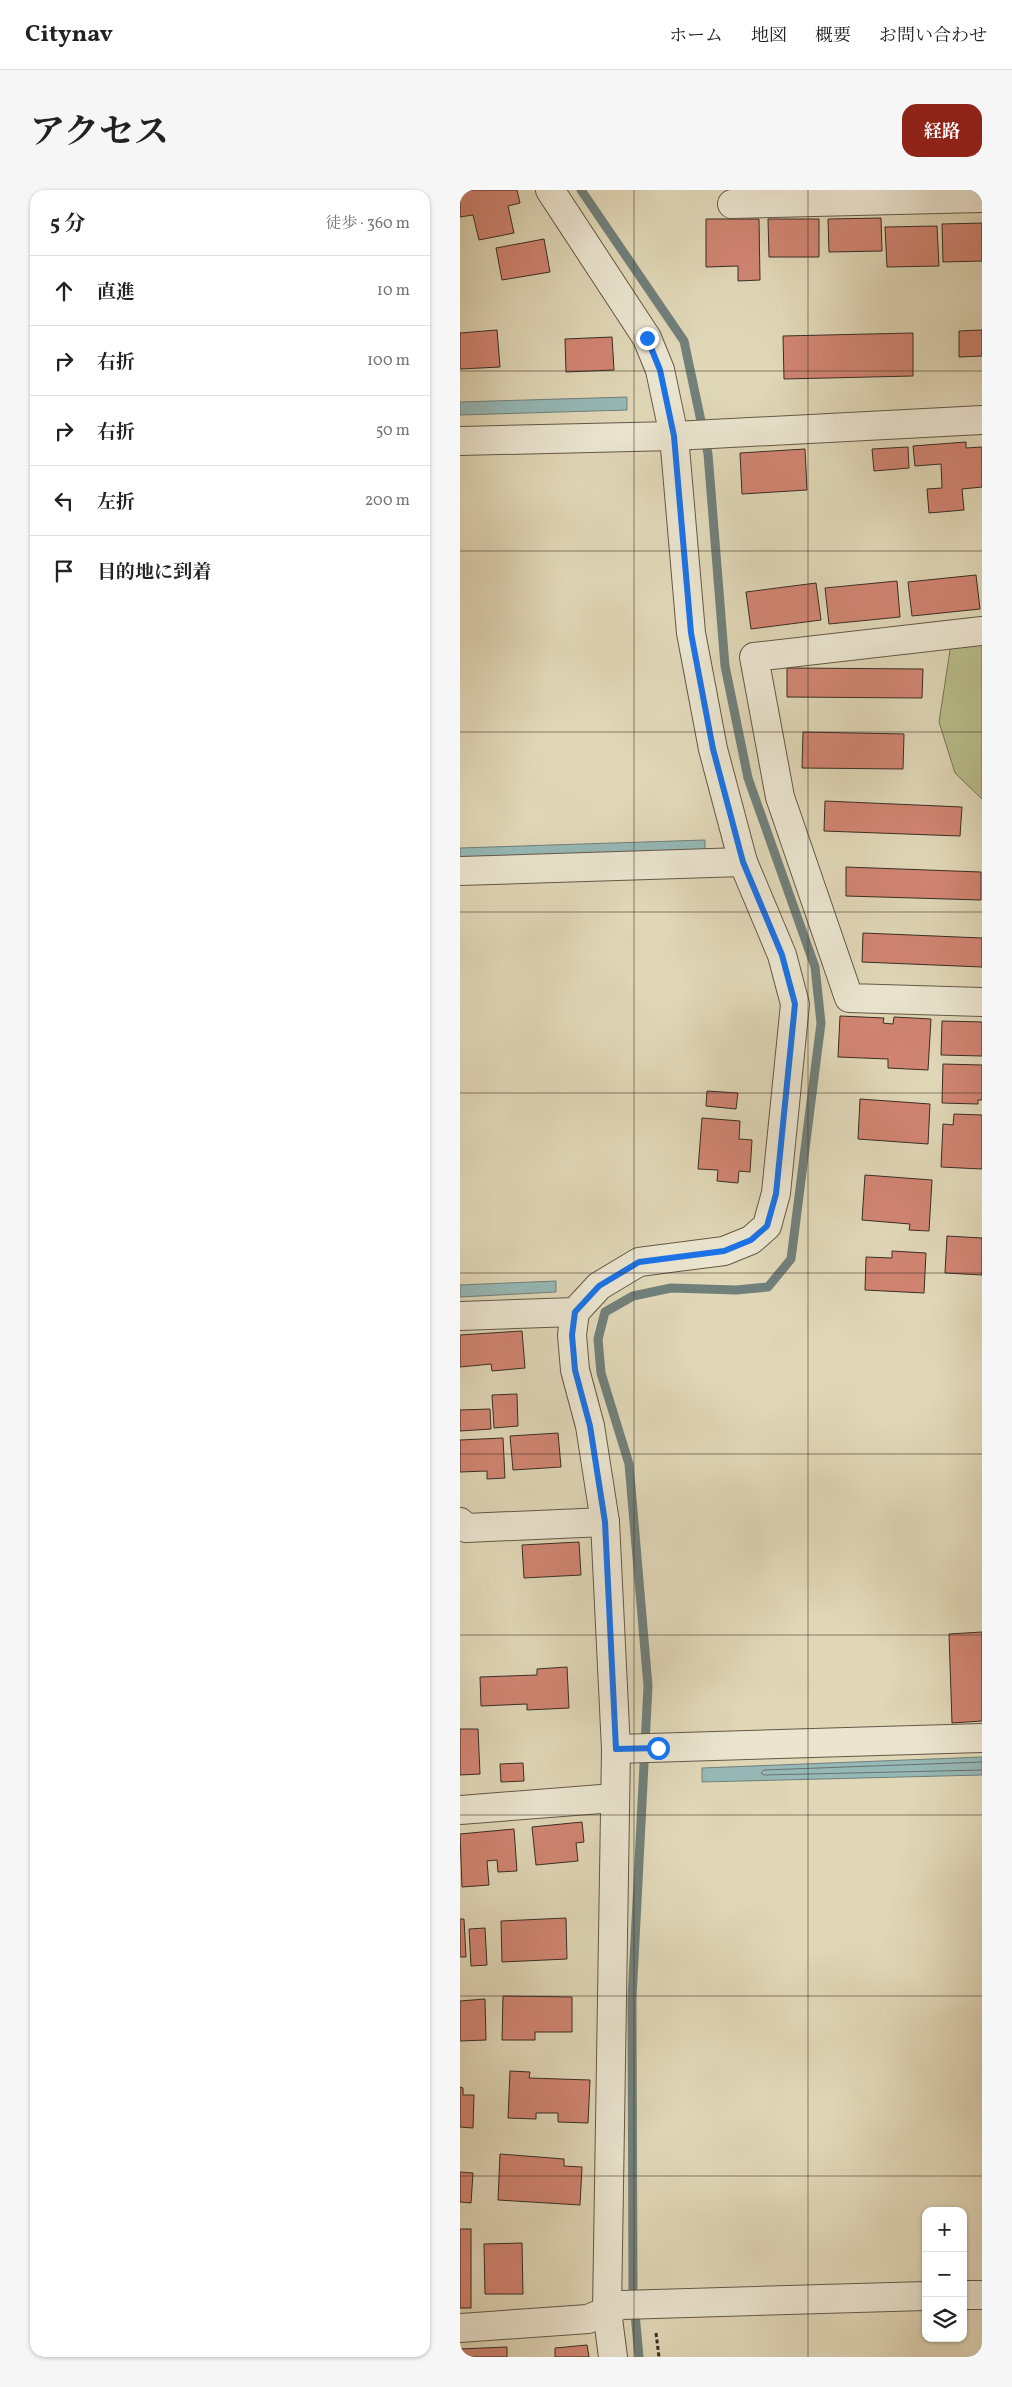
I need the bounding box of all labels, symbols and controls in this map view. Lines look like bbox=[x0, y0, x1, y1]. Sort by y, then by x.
text: Citynav bbox=[25, 18, 113, 52]
text: ホーム bbox=[669, 24, 723, 49]
text: 地図 bbox=[751, 24, 787, 49]
text: 概要 bbox=[815, 24, 851, 49]
text: お問い合わせ bbox=[879, 24, 987, 49]
button: 経路 bbox=[902, 104, 982, 157]
text: アクセス bbox=[30, 110, 169, 158]
text: 5 分 bbox=[50, 210, 85, 239]
text: 徒歩 · 360 m bbox=[325, 213, 410, 235]
icon: ahead bbox=[50, 277, 78, 305]
text: 直進 bbox=[97, 280, 135, 306]
text: 10 m bbox=[377, 280, 410, 302]
route end bbox=[636, 327, 659, 350]
icon: right bbox=[50, 347, 78, 375]
text: 右折 bbox=[97, 350, 135, 376]
text: 100 m bbox=[367, 350, 410, 372]
icon: right bbox=[50, 417, 78, 445]
text: 右折 bbox=[97, 420, 135, 446]
text: 50 m bbox=[376, 420, 410, 442]
icon: left bbox=[50, 487, 78, 515]
text: 左折 bbox=[97, 490, 135, 516]
text: 200 m bbox=[365, 490, 410, 512]
icon: arrive bbox=[50, 557, 78, 585]
text: 目的地に到着 bbox=[97, 560, 211, 586]
route start bbox=[647, 1737, 670, 1760]
map controls bbox=[922, 2207, 967, 2342]
button: + bbox=[922, 2207, 967, 2252]
button: − bbox=[922, 2252, 967, 2297]
button: layers bbox=[922, 2297, 967, 2342]

